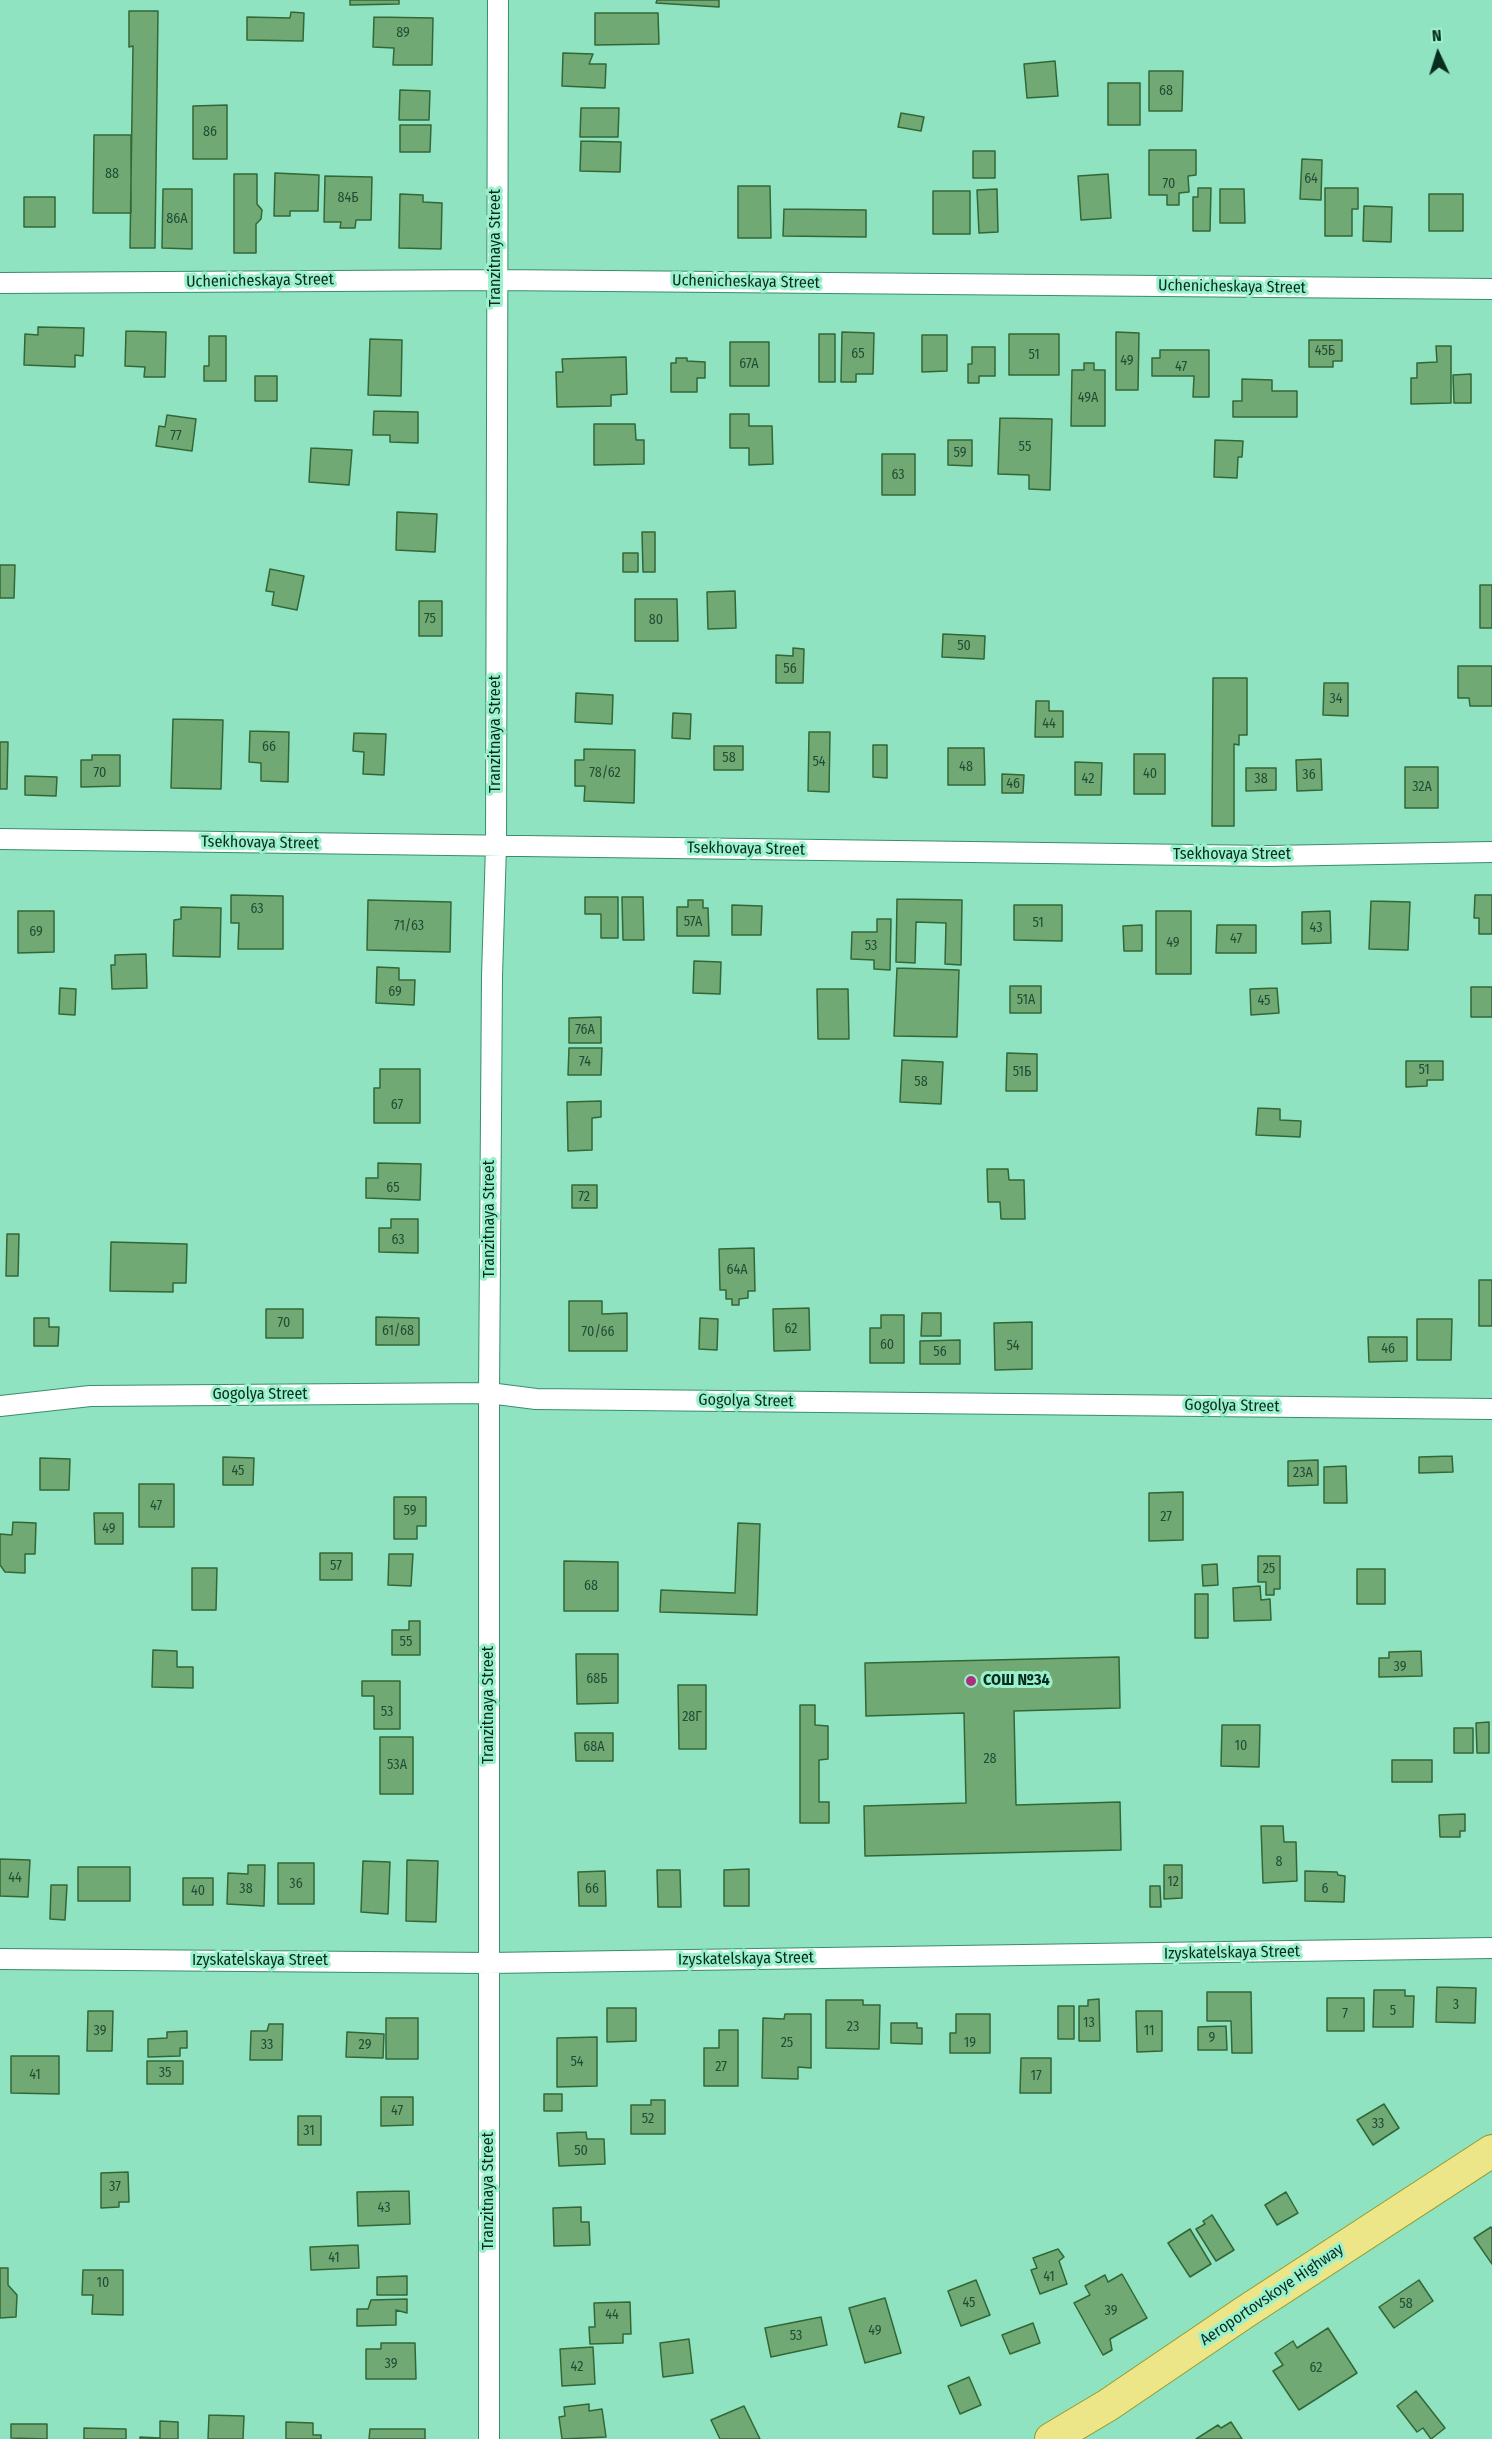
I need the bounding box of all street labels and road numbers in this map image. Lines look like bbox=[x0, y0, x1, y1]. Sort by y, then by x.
street label: Tranzitnaya Street bbox=[486, 189, 506, 307]
street label: Uchenicheskaya Street bbox=[186, 270, 334, 292]
street label: Uchenicheskaya Street bbox=[672, 271, 820, 293]
street label: Uchenicheskaya Street bbox=[1158, 276, 1306, 298]
street label: Tranzitnaya Street bbox=[486, 675, 506, 793]
street label: Tsekhovaya Street bbox=[201, 832, 319, 854]
street label: Tsekhovaya Street bbox=[687, 838, 805, 860]
street label: Tsekhovaya Street bbox=[1173, 845, 1291, 865]
street label: Tranzitnaya Street bbox=[480, 1160, 500, 1278]
street label: Gogolya Street bbox=[212, 1385, 308, 1405]
street label: Gogolya Street bbox=[698, 1391, 794, 1411]
street label: Gogolya Street bbox=[1184, 1396, 1280, 1416]
street label: Tranzitnaya Street bbox=[479, 1646, 499, 1764]
street label: Izyskatelskaya Street bbox=[1164, 1942, 1300, 1964]
street label: Izyskatelskaya Street bbox=[678, 1948, 814, 1970]
street label: Izyskatelskaya Street bbox=[192, 1951, 328, 1971]
street label: Tranzitnaya Street bbox=[479, 2132, 499, 2250]
street label: Aeroportovskoye Highway bbox=[1197, 2240, 1347, 2350]

